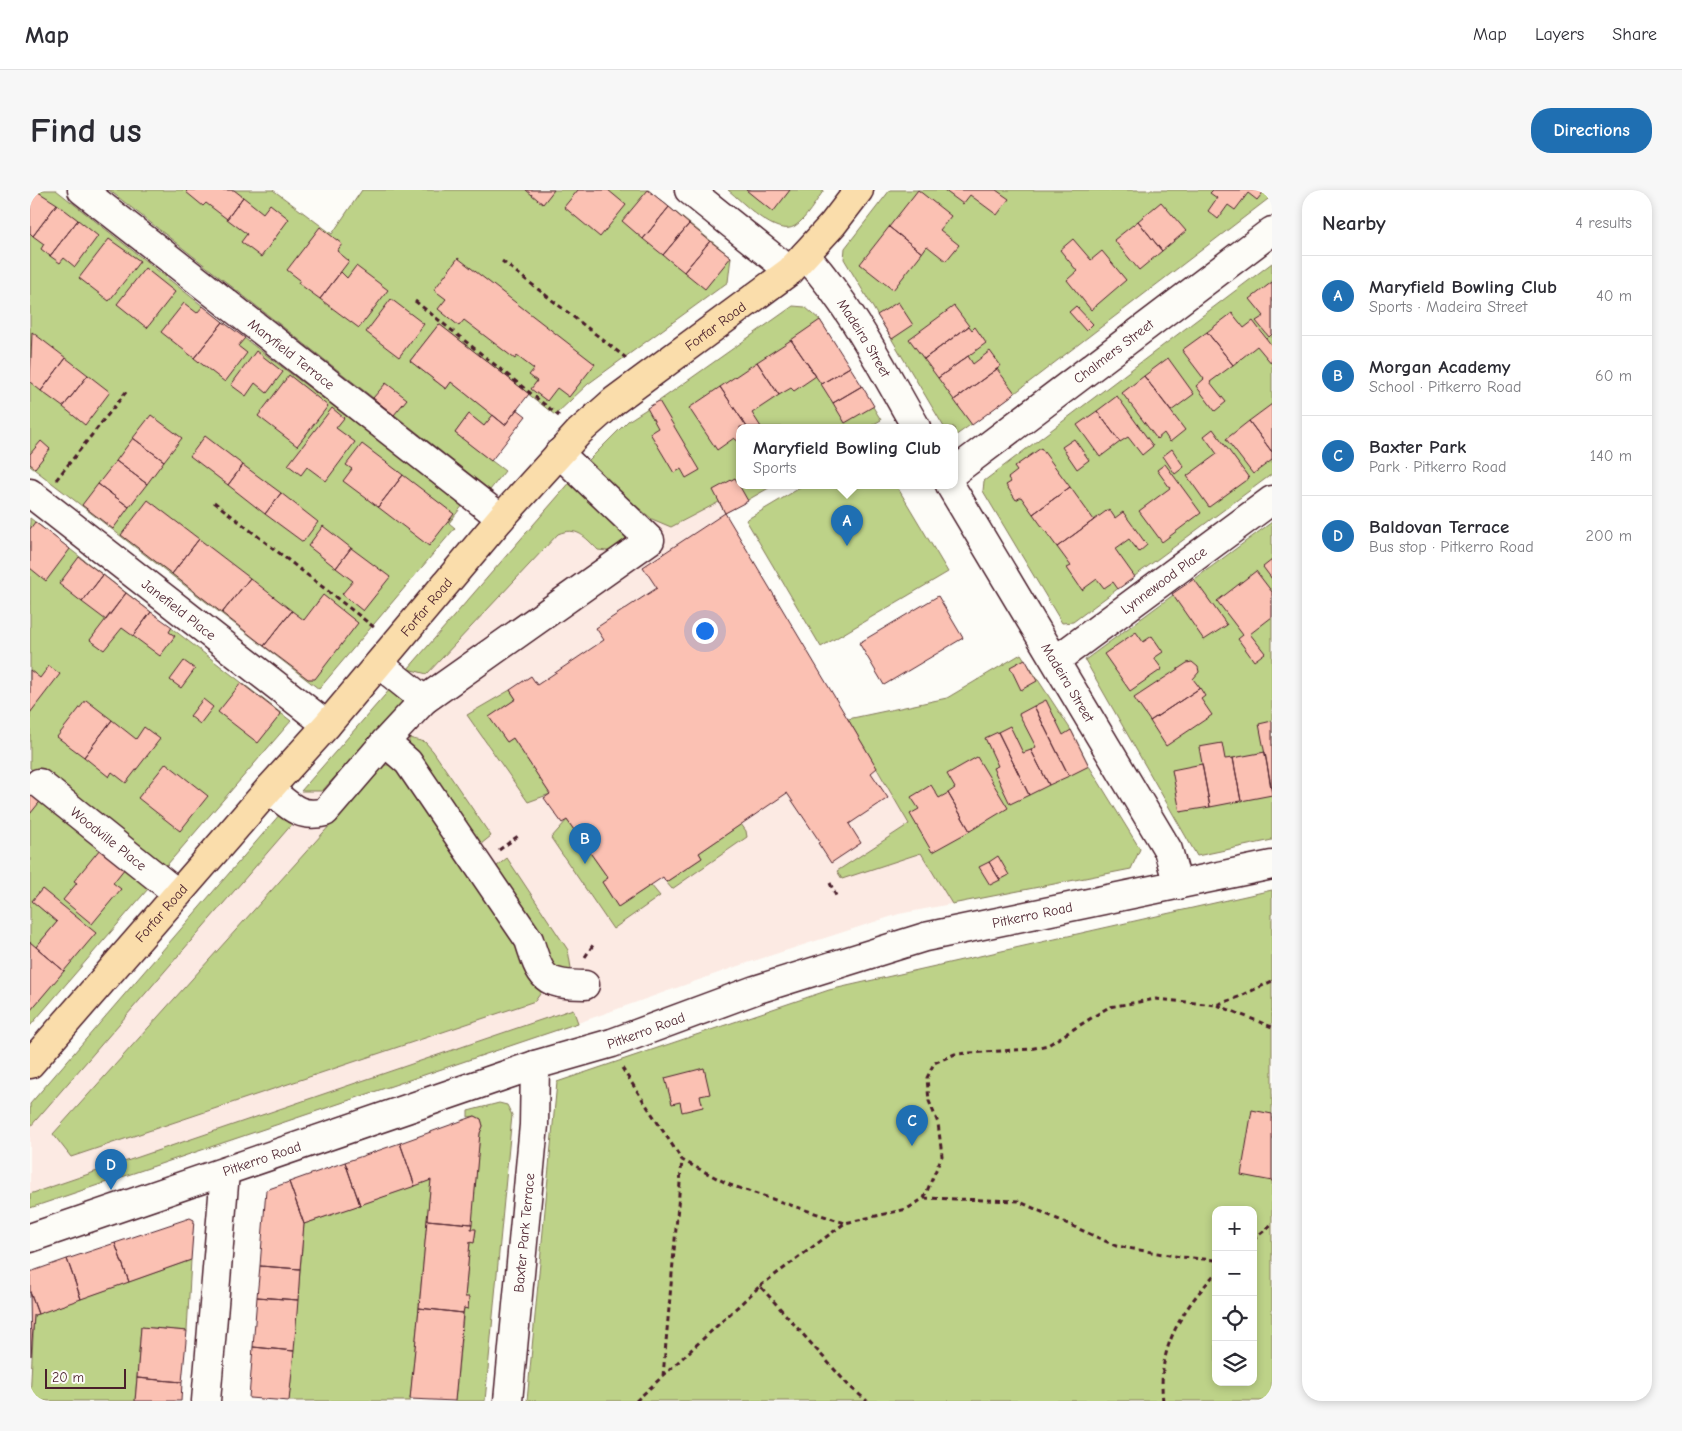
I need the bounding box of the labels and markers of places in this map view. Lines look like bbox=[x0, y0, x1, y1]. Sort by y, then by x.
pin: A bbox=[831, 505, 863, 546]
pin: B bbox=[569, 823, 601, 864]
pin: C bbox=[896, 1105, 928, 1146]
pin: D bbox=[95, 1149, 127, 1190]

